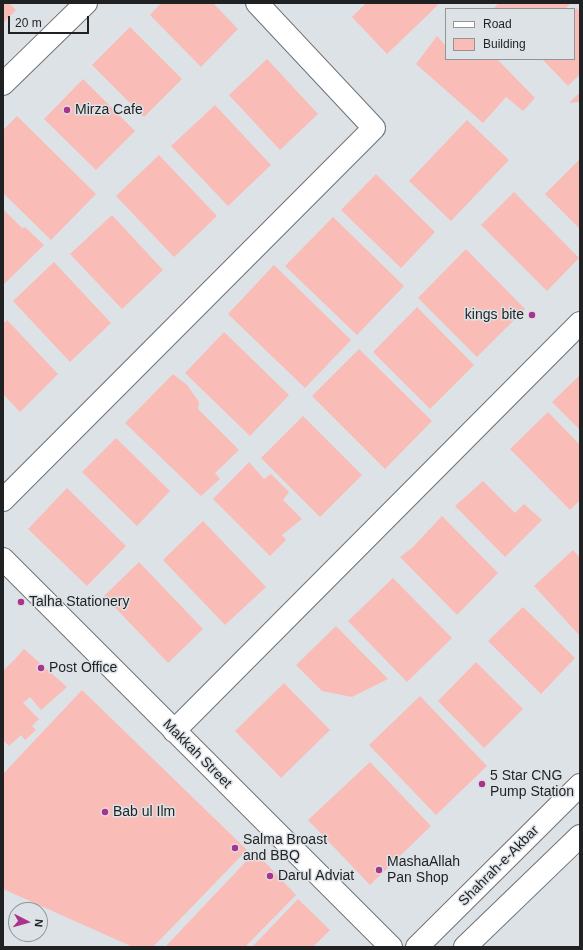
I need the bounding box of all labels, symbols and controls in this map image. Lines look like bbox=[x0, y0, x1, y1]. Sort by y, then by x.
scale bar bbox=[10, 8, 91, 34]
legend bbox=[445, 8, 575, 60]
text: 20 m bbox=[15, 16, 42, 30]
text: Road bbox=[483, 17, 512, 31]
text: Building bbox=[483, 37, 526, 51]
place label: Mirza Cafe bbox=[75, 102, 143, 118]
marker: Mirza Cafe bbox=[62, 105, 72, 115]
place label: kings bite bbox=[465, 307, 524, 323]
marker: kings bite bbox=[527, 310, 537, 320]
place label: Talha Stationery bbox=[29, 594, 129, 610]
marker: Talha Stationery bbox=[16, 597, 26, 607]
place label: Post Office bbox=[49, 660, 117, 676]
marker: Post Office bbox=[36, 663, 46, 673]
street label: Makkah Street bbox=[159, 716, 235, 792]
place label: 5 Star CNG Pump Station bbox=[490, 768, 574, 800]
marker: 5 Star CNG Pump Station bbox=[477, 779, 487, 789]
place label: Bab ul Ilm bbox=[113, 804, 175, 820]
marker: Bab ul Ilm bbox=[100, 807, 110, 817]
street label: Shahrah-e-Akbar bbox=[455, 822, 543, 910]
place label: Salma Broast and BBQ bbox=[243, 832, 327, 864]
marker: Salma Broast and BBQ bbox=[230, 843, 240, 853]
place label: MashaAllah Pan Shop bbox=[387, 854, 460, 886]
marker: MashaAllah Pan Shop bbox=[374, 865, 384, 875]
place label: Darul Adviat bbox=[278, 868, 354, 884]
marker: Darul Adviat bbox=[265, 871, 275, 881]
north arrow bbox=[8, 902, 48, 942]
text: N bbox=[33, 919, 45, 928]

